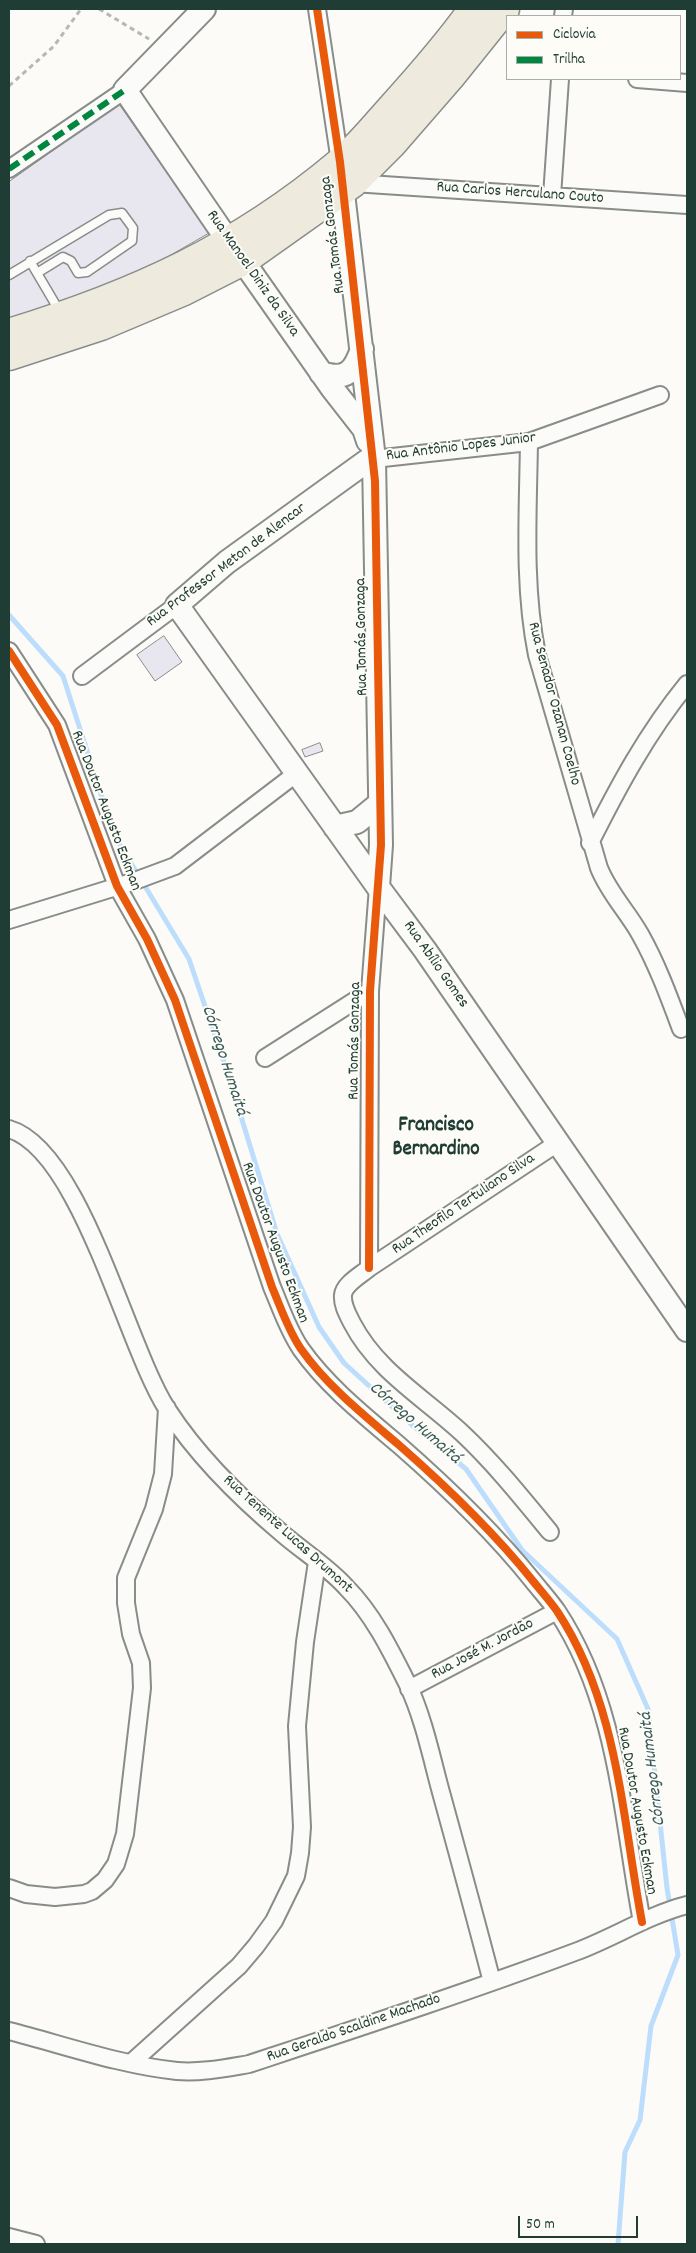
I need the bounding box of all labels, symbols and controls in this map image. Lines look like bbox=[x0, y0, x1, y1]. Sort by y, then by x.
legend bbox=[506, 15, 681, 80]
text: Ciclovia bbox=[553, 24, 595, 46]
text: Trilha bbox=[553, 49, 585, 71]
street label: Rua Tomás Gonzaga bbox=[317, 175, 351, 295]
street label: Rua Carlos Herculano Couto bbox=[436, 179, 604, 209]
street label: Rua Manoel Diniz da Silva bbox=[201, 207, 303, 341]
street label: Rua Antônio Lopes Junior bbox=[385, 429, 537, 467]
street label: Rua Professor Meton de Alencar bbox=[144, 500, 310, 632]
street label: Rua Tomás Gonzaga bbox=[352, 578, 374, 696]
street label: Rua Senador Ozanan Coelho bbox=[522, 620, 584, 788]
street label: Rua Doutor Augusto Eckman bbox=[66, 728, 144, 894]
street label: Rua Abílio Gomes bbox=[398, 918, 472, 1012]
street label: Rua Tomás Gonzaga bbox=[345, 982, 367, 1100]
water label: Córrego Humaitá bbox=[195, 1003, 251, 1119]
district label: Francisco Bernardino bbox=[392, 1114, 480, 1164]
street label: Rua Theofilo Tertuliano Silva bbox=[389, 1150, 539, 1260]
street label: Rua Doutor Augusto Eckman bbox=[236, 1160, 312, 1326]
water label: Córrego Humaitá bbox=[364, 1378, 464, 1470]
street label: Rua Tenente Lucas Drumont bbox=[218, 1472, 356, 1598]
street label: Rua José M. Jordão bbox=[428, 1615, 538, 1685]
water label: Córrego Humaitá bbox=[636, 1711, 672, 1827]
street label: Rua Doutor Augusto Eckman bbox=[612, 1726, 660, 1896]
street label: Rua Geraldo Scaldine Machado bbox=[265, 1990, 443, 2068]
scale bar bbox=[521, 2206, 641, 2238]
text: 50 m bbox=[526, 2214, 555, 2236]

